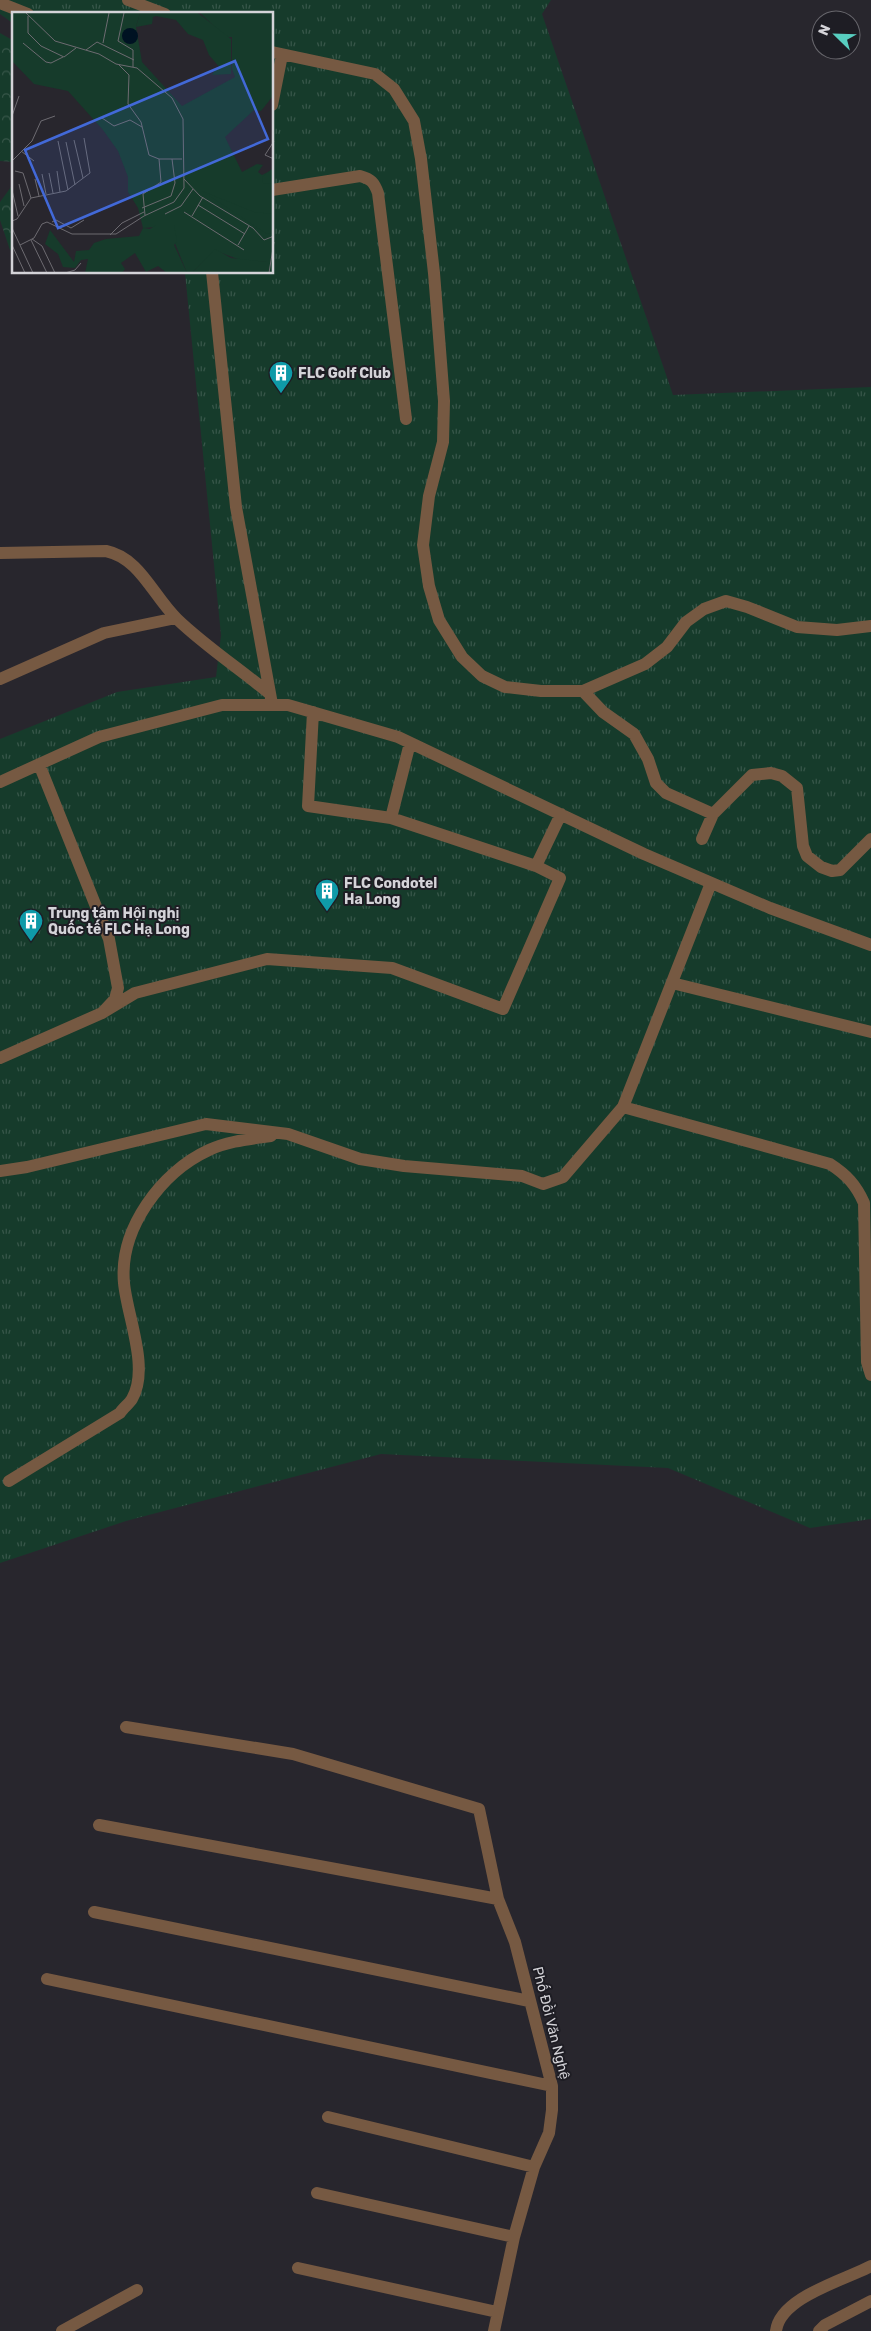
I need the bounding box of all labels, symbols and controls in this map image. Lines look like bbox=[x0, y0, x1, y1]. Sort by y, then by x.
north arrow bbox=[811, 10, 861, 60]
inset map bbox=[12, 12, 274, 274]
text: N bbox=[815, 22, 834, 38]
building icon: FLC Golf Club bbox=[268, 360, 294, 394]
place label: FLC Golf Club bbox=[298, 365, 391, 382]
place label: FLC Condotel Ha Long bbox=[344, 875, 437, 908]
building icon: FLC Condotel Ha Long bbox=[314, 878, 340, 912]
place label: Trung tâm Hội nghị Quốc tế FLC Hạ Long bbox=[48, 905, 190, 938]
building icon: Trung tâm Hội nghị Quốc tế FLC Hạ Long bbox=[18, 908, 44, 942]
street label: Phố Đồi Văn Nghệ bbox=[529, 1965, 574, 2081]

